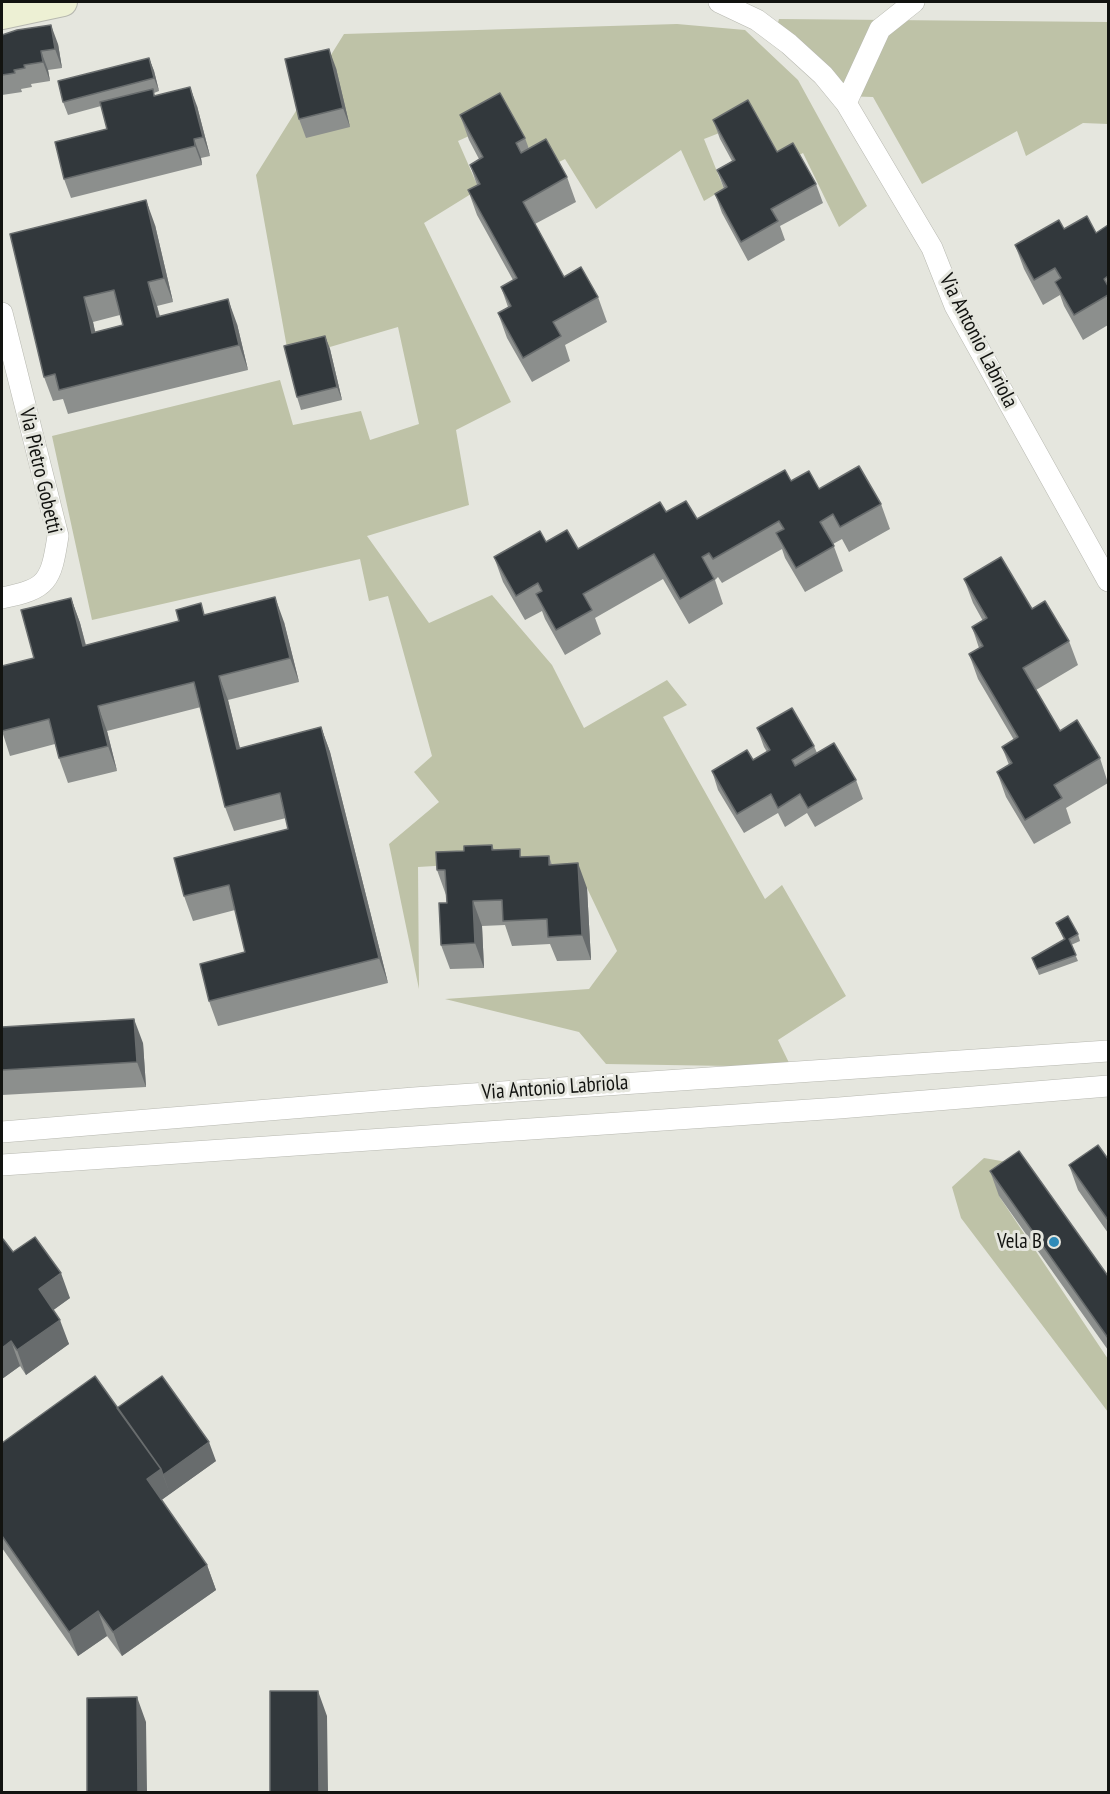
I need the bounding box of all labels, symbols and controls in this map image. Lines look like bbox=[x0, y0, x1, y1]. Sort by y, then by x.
street label: Via Antonio Labriola bbox=[933, 270, 1023, 412]
street label: Via Pietro Gobetti bbox=[13, 406, 67, 536]
street label: Via Antonio Labriola bbox=[481, 1070, 629, 1106]
place label: Vela B bbox=[997, 1229, 1042, 1255]
marker: Vela B bbox=[1047, 1235, 1061, 1249]

